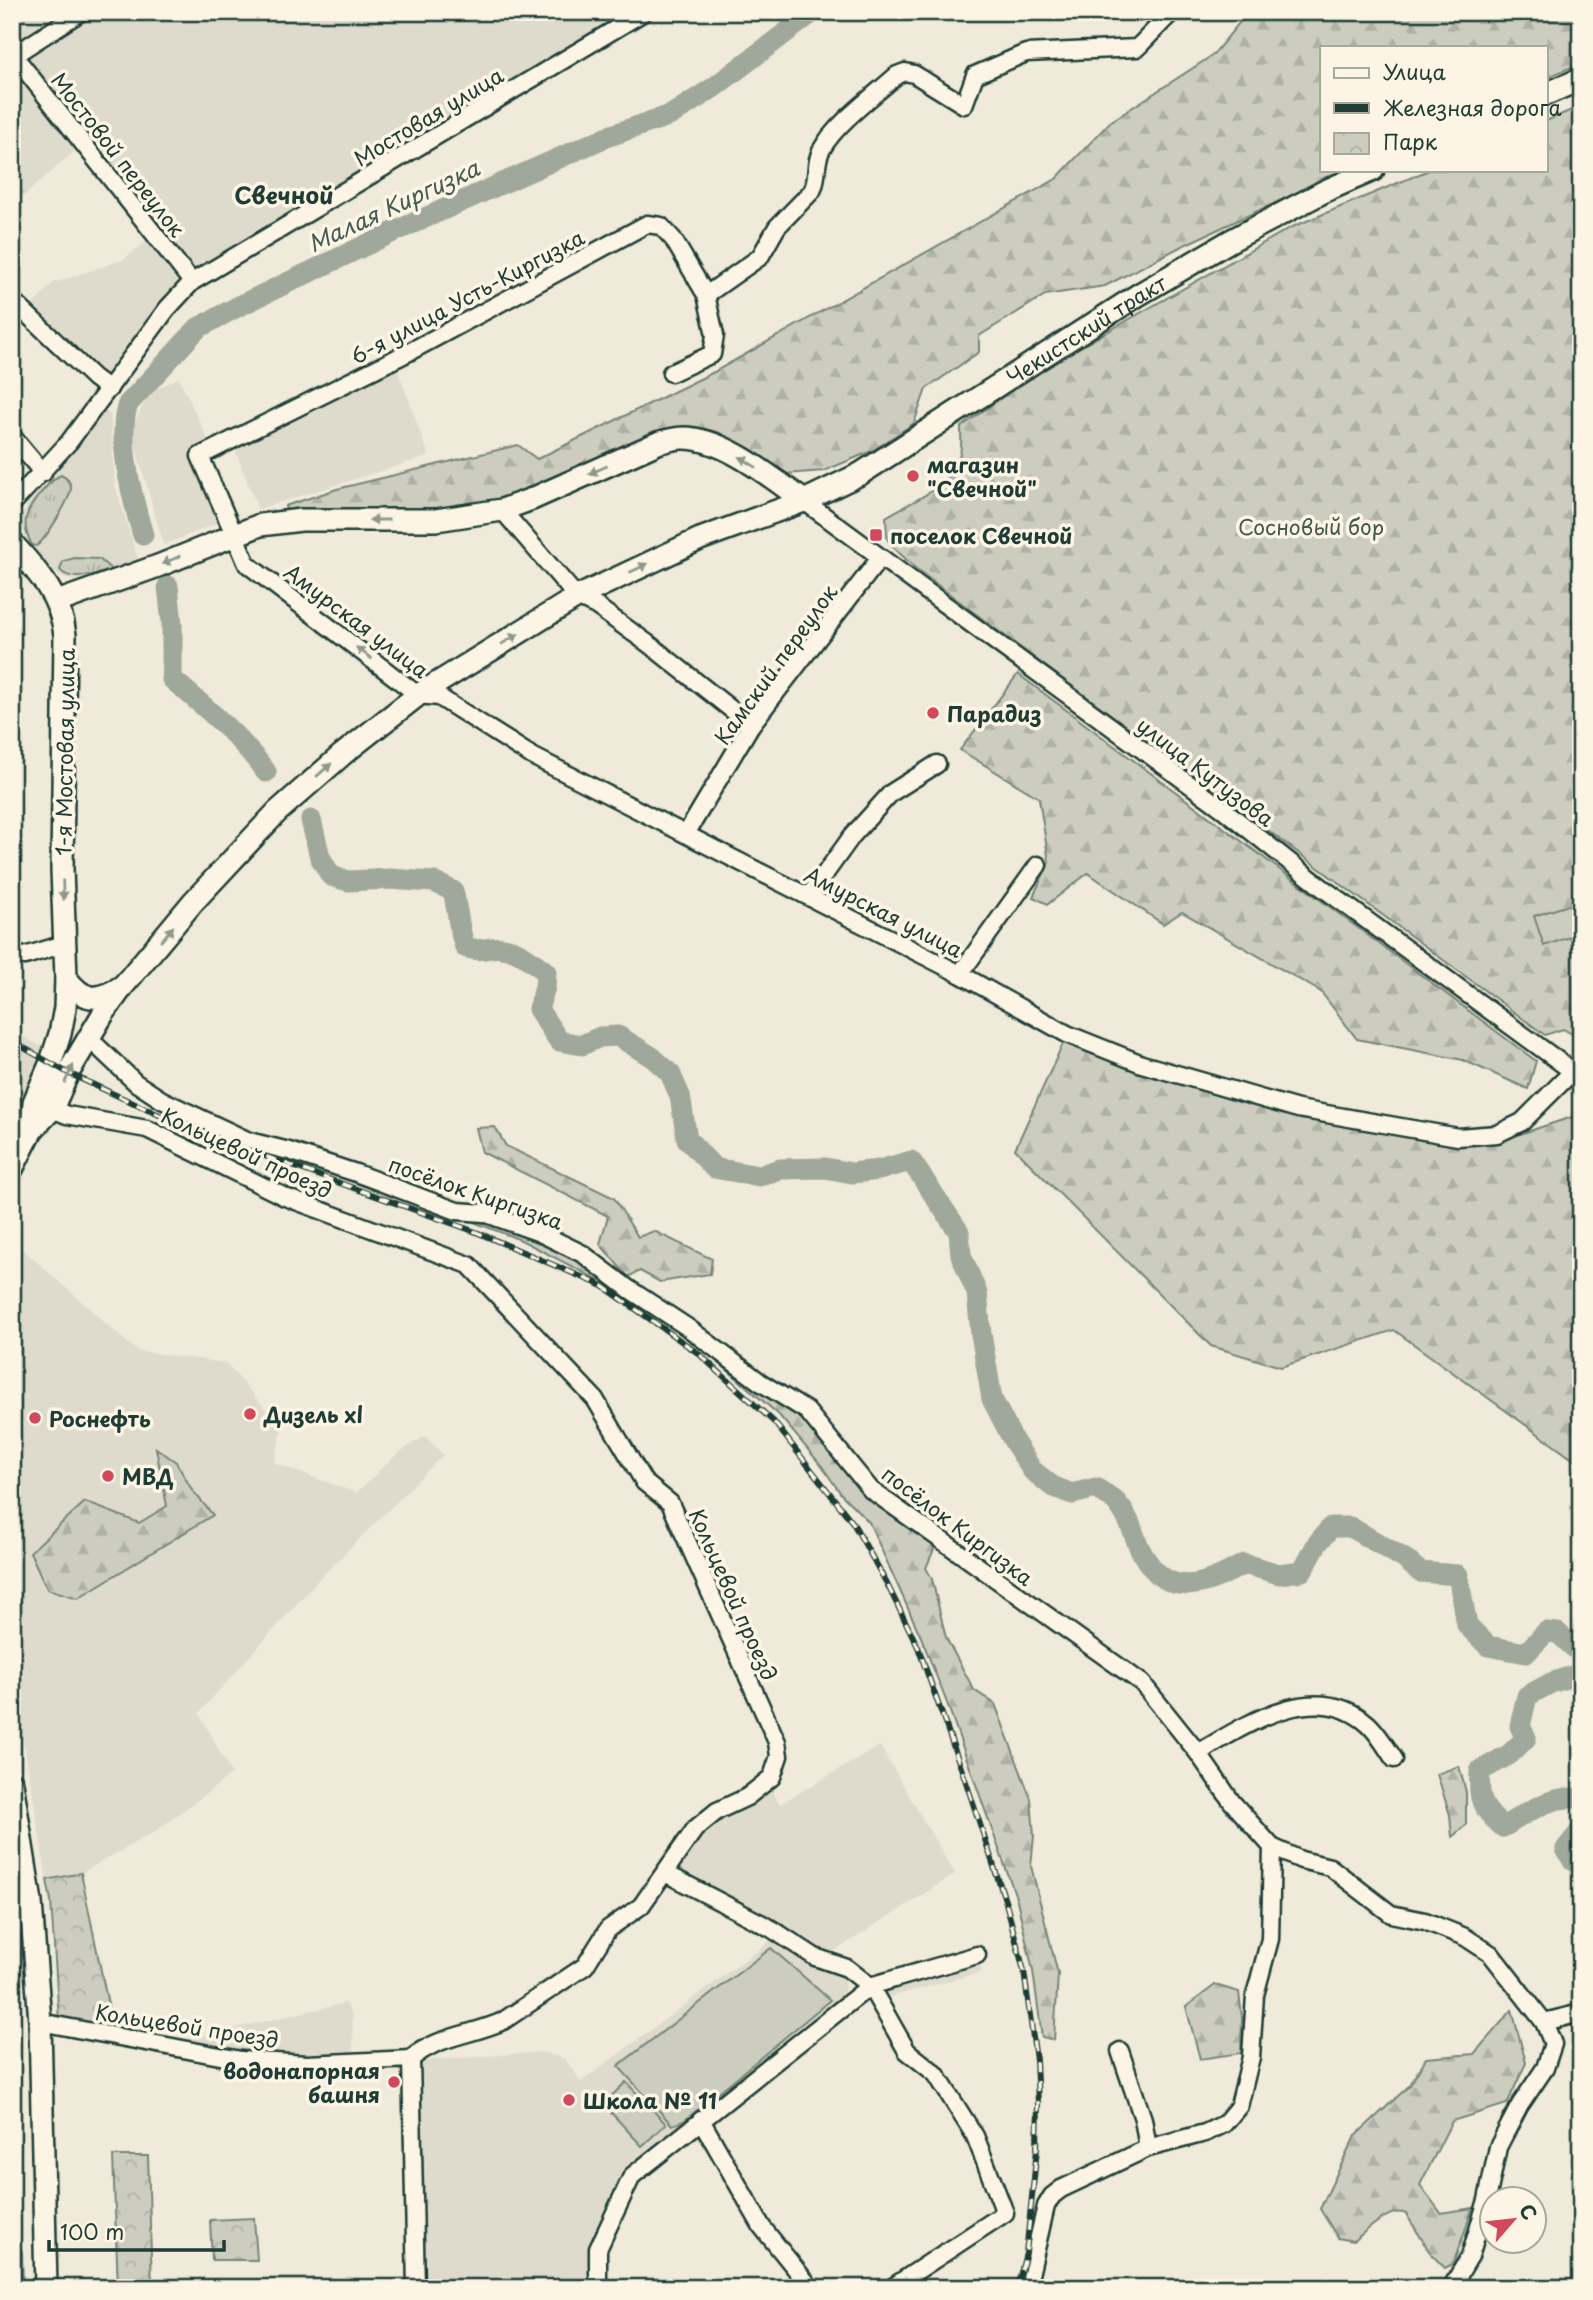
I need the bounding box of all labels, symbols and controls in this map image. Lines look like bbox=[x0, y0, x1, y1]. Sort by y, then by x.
legend bbox=[1320, 46, 1548, 172]
text: Улица bbox=[1383, 55, 1446, 87]
street label: Мостовая улица bbox=[347, 58, 510, 173]
street label: Мостовой переулок bbox=[44, 65, 194, 244]
text: Железная дорога bbox=[1383, 91, 1561, 123]
text: Парк bbox=[1383, 125, 1438, 157]
water label: Малая Киргизка bbox=[301, 150, 485, 260]
district label: Свечной bbox=[234, 177, 334, 212]
street label: 6-я улица Усть-Киргизка bbox=[344, 221, 590, 371]
street label: Чекистский тракт bbox=[999, 266, 1173, 392]
place label: магазин "Свечной" bbox=[927, 448, 1037, 504]
one-way arrow bbox=[738, 456, 757, 469]
one-way arrow bbox=[588, 464, 608, 476]
marker: магазин "Свечной" bbox=[905, 468, 921, 484]
park label: Сосновый бор bbox=[1238, 510, 1384, 542]
one-way arrow bbox=[368, 514, 390, 526]
place label: поселок Свечной bbox=[890, 519, 1073, 551]
marker: поселок Свечной bbox=[868, 527, 884, 543]
one-way arrow bbox=[161, 555, 182, 566]
street label: Амурская улица bbox=[278, 555, 437, 686]
one-way arrow bbox=[629, 562, 649, 574]
street label: Камский переулок bbox=[706, 577, 845, 751]
one-way arrow bbox=[500, 632, 519, 645]
street label: 1-я Мостовая улица bbox=[46, 647, 82, 856]
one-way arrow bbox=[355, 647, 373, 661]
place label: Парадиз bbox=[947, 697, 1041, 729]
marker: Парадиз bbox=[925, 705, 941, 721]
street label: улица Кутузова bbox=[1130, 709, 1282, 833]
one-way arrow bbox=[316, 763, 333, 778]
street label: Амурская улица bbox=[799, 857, 969, 965]
one-way arrow bbox=[57, 879, 68, 901]
one-way arrow bbox=[159, 925, 174, 942]
one-way arrow bbox=[63, 1064, 74, 1084]
street label: Кольцевой проезд bbox=[156, 1098, 338, 1206]
street label: посёлок Киргизка bbox=[385, 1147, 567, 1237]
place label: Дизель xl bbox=[263, 1398, 363, 1430]
place label: Роснефть bbox=[49, 1402, 151, 1434]
marker: Дизель xl bbox=[242, 1406, 258, 1422]
marker: Роснефть bbox=[27, 1410, 43, 1426]
street label: посёлок Киргизка bbox=[875, 1457, 1041, 1593]
place label: МВД bbox=[122, 1460, 173, 1492]
marker: МВД bbox=[100, 1468, 116, 1484]
street label: Кольцевой проезд bbox=[682, 1503, 786, 1685]
street label: Кольцевой проезд bbox=[93, 1995, 281, 2055]
place label: водонапорная башня bbox=[223, 2054, 380, 2110]
marker: водонапорная башня bbox=[386, 2074, 402, 2090]
place label: Школа № 11 bbox=[583, 2084, 717, 2116]
marker: Школа № 11 bbox=[561, 2092, 577, 2108]
north arrow bbox=[1478, 2184, 1548, 2254]
text: С bbox=[1513, 2199, 1545, 2224]
scale bar bbox=[49, 2209, 224, 2253]
text: 100 m bbox=[60, 2215, 124, 2247]

